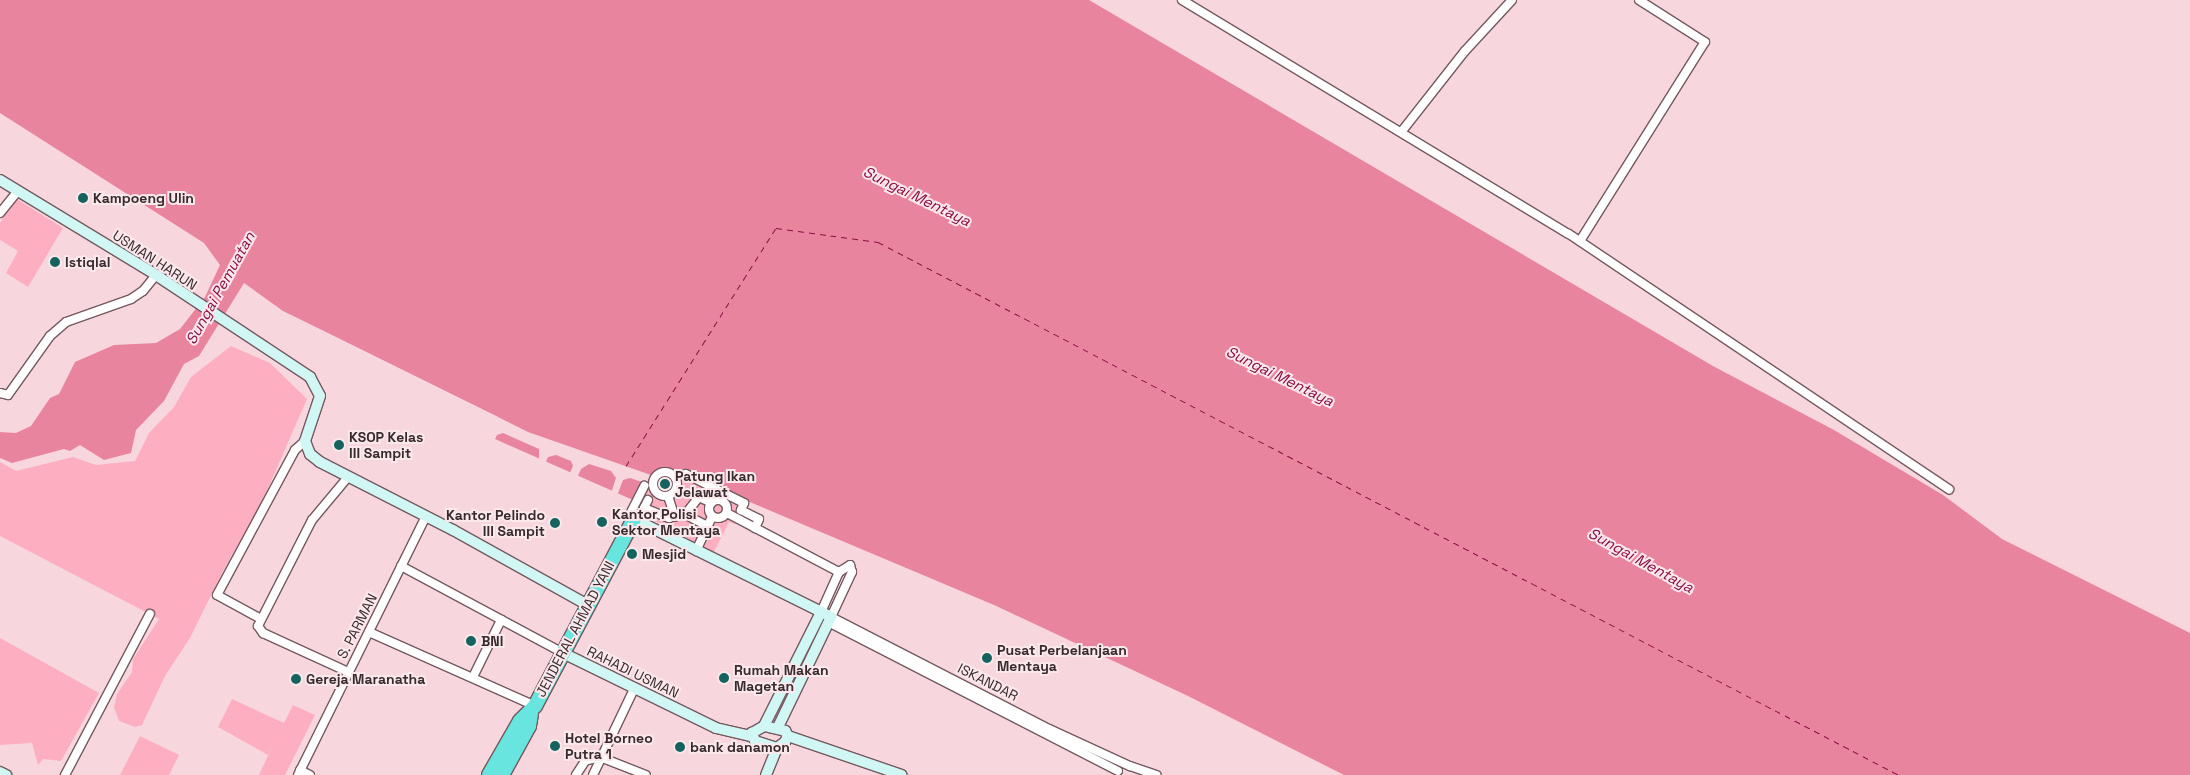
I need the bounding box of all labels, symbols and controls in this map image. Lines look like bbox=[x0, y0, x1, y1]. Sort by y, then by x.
water label: Sungai Mentaya bbox=[860, 162, 974, 230]
place label: Kampoeng Ulin bbox=[93, 190, 194, 206]
marker: Kampoeng Ulin bbox=[77, 192, 89, 204]
street label: USMAN HARUN bbox=[110, 226, 200, 294]
water label: Sungai Pemuatan bbox=[182, 229, 258, 347]
place label: Istiqlal bbox=[65, 254, 110, 270]
marker: Istiqlal bbox=[49, 256, 61, 268]
water label: Sungai Mentaya bbox=[1223, 342, 1337, 410]
place label: KSOP Kelas III Sampit bbox=[349, 429, 423, 462]
marker: KSOP Kelas III Sampit bbox=[333, 439, 345, 451]
place label: Patung Ikan Jelawat bbox=[675, 468, 755, 501]
marker: Patung Ikan Jelawat bbox=[659, 478, 671, 490]
place label: Kantor Polisi Sektor Mentaya bbox=[612, 506, 720, 538]
place label: Kantor Pelindo III Sampit bbox=[446, 507, 545, 540]
marker: Kantor Polisi Sektor Mentaya bbox=[596, 516, 608, 528]
marker: Kantor Pelindo III Sampit bbox=[549, 517, 561, 529]
water label: Sungai Mentaya bbox=[1585, 524, 1697, 596]
place label: Mesjid bbox=[642, 546, 686, 562]
marker: Mesjid bbox=[626, 548, 638, 560]
street label: JENDERAL AHMAD YANI bbox=[532, 558, 618, 700]
street label: S. PARMAN bbox=[333, 590, 381, 662]
place label: BNI bbox=[481, 633, 503, 649]
marker: BNI bbox=[465, 635, 477, 647]
place label: Pusat Perbelanjaan Mentaya bbox=[997, 642, 1127, 674]
street label: RAHADI USMAN bbox=[584, 643, 682, 701]
marker: Pusat Perbelanjaan Mentaya bbox=[981, 652, 993, 664]
street label: ISKANDAR bbox=[955, 660, 1021, 704]
place label: Rumah Makan Magetan bbox=[734, 662, 829, 694]
place label: Gereja Maranatha bbox=[306, 671, 425, 687]
marker: Rumah Makan Magetan bbox=[718, 672, 730, 684]
marker: Gereja Maranatha bbox=[290, 673, 302, 685]
place label: Hotel Borneo Putra 1 bbox=[565, 730, 653, 762]
place label: bank danamon bbox=[690, 739, 790, 755]
marker: Hotel Borneo Putra 1 bbox=[549, 740, 561, 752]
marker: bank danamon bbox=[674, 741, 686, 753]

